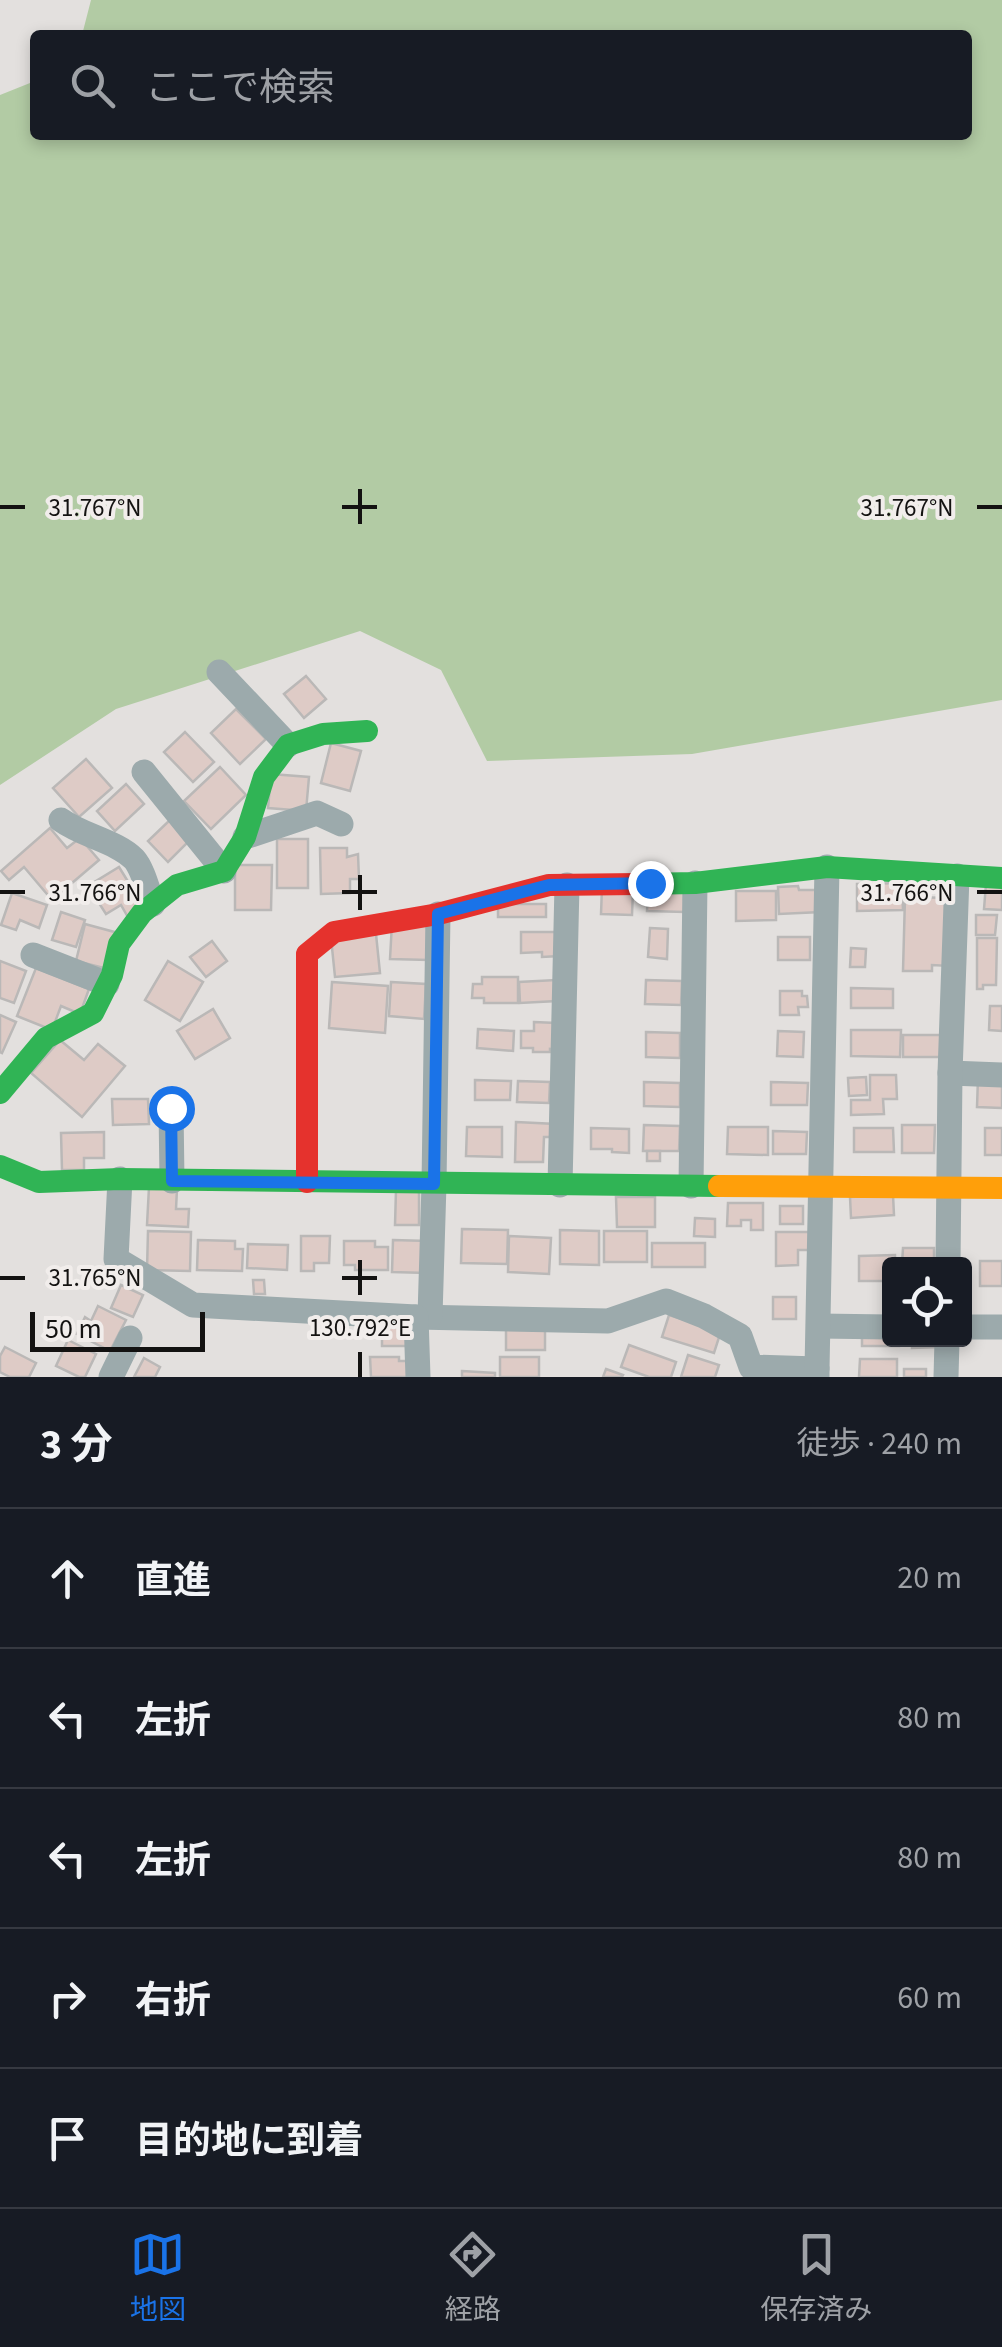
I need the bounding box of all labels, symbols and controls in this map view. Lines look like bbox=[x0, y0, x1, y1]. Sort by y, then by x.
search box bbox=[30, 30, 972, 140]
icon: search bbox=[65, 58, 120, 113]
text: ここで検索 bbox=[145, 61, 335, 115]
text: 31.767°N bbox=[49, 490, 141, 526]
text: 31.767°N bbox=[861, 490, 953, 526]
route end bbox=[628, 861, 674, 907]
text: 31.766°N bbox=[49, 875, 141, 911]
text: 31.766°N bbox=[861, 875, 953, 911]
route start bbox=[149, 1086, 195, 1132]
map controls bbox=[882, 1257, 972, 1347]
button: locate bbox=[882, 1257, 972, 1347]
text: 31.765°N bbox=[49, 1260, 141, 1296]
scale bar bbox=[30, 1307, 205, 1352]
text: 50 m bbox=[45, 1309, 102, 1349]
text: 130.792°E bbox=[309, 1310, 411, 1346]
text: 3 分 bbox=[40, 1415, 113, 1475]
text: 徒歩 · 240 m bbox=[797, 1421, 962, 1467]
icon: ahead bbox=[40, 1551, 95, 1606]
text: 直進 bbox=[135, 1554, 211, 1608]
text: 20 m bbox=[897, 1555, 962, 1601]
icon: left bbox=[40, 1691, 95, 1746]
text: 左折 bbox=[135, 1694, 211, 1748]
text: 80 m bbox=[897, 1695, 962, 1741]
icon: left bbox=[40, 1831, 95, 1886]
text: 左折 bbox=[135, 1834, 211, 1888]
text: 80 m bbox=[897, 1835, 962, 1881]
icon: right bbox=[40, 1971, 95, 2026]
text: 右折 bbox=[135, 1974, 211, 2028]
text: 60 m bbox=[897, 1975, 962, 2021]
icon: arrive bbox=[40, 2111, 95, 2166]
text: 目的地に到着 bbox=[135, 2114, 363, 2168]
tab: 地図 bbox=[130, 2227, 186, 2330]
tab: 経路 bbox=[445, 2227, 501, 2330]
tab: 保存済み bbox=[760, 2227, 872, 2330]

